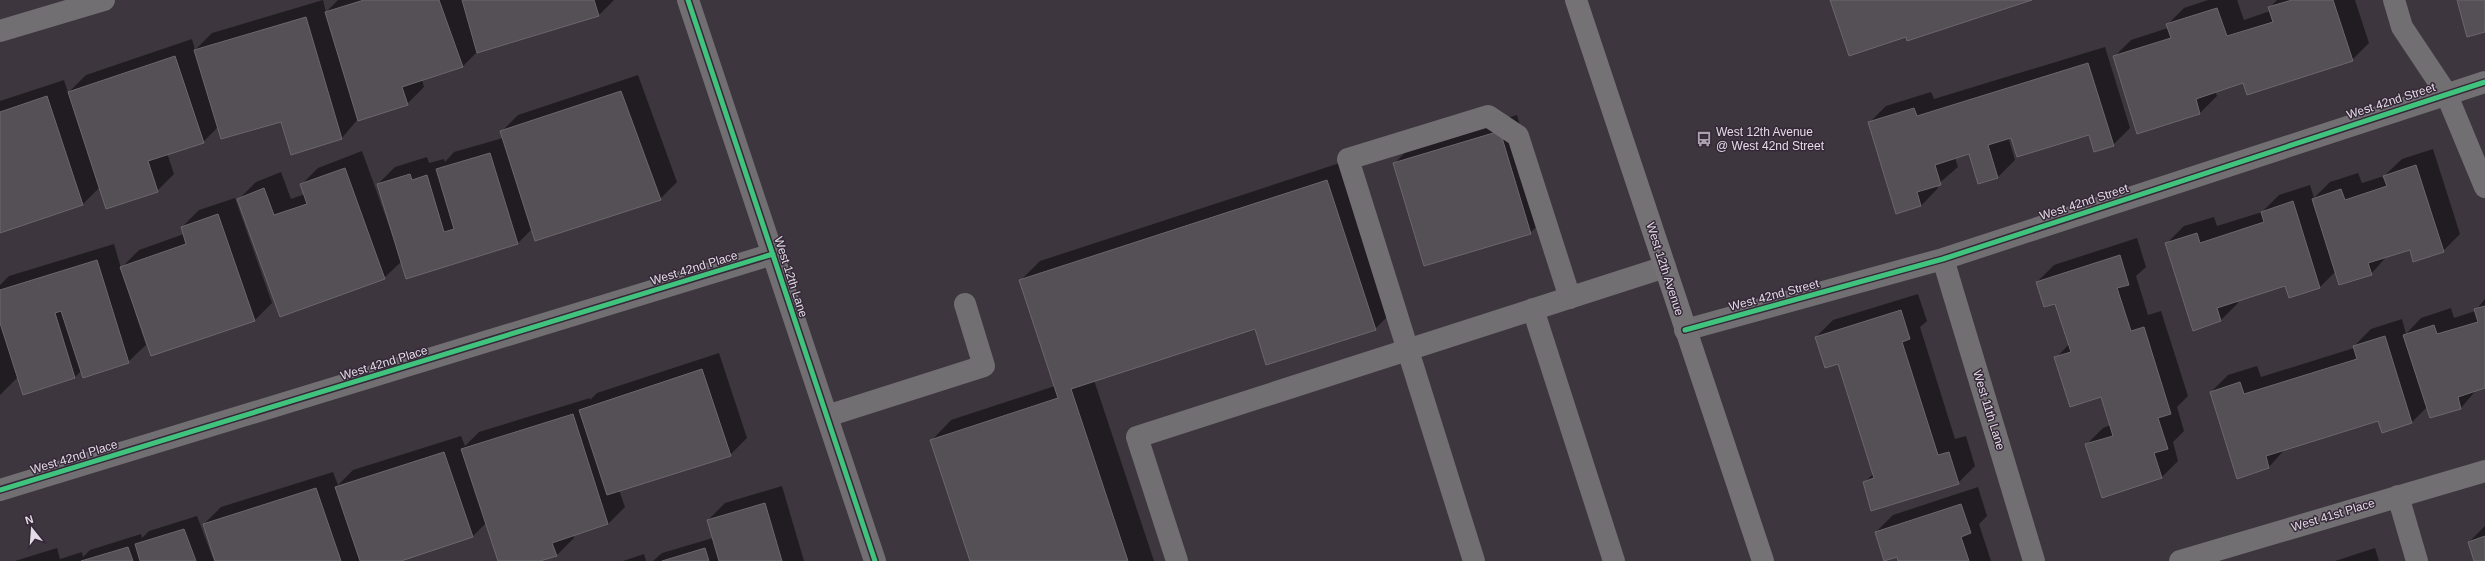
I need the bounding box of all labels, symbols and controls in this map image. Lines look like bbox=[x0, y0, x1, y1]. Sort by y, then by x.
street label: West 42nd Street bbox=[2345, 80, 2438, 122]
place label: West 12th Avenue @ West 42nd Street bbox=[1716, 125, 1825, 153]
bus stop icon: West 12th Avenue @ West 42nd Street bbox=[1695, 130, 1713, 148]
street label: West 42nd Street bbox=[2038, 181, 2131, 223]
street label: West 12th Avenue bbox=[1643, 221, 1687, 318]
street label: West 12th Lane bbox=[771, 235, 811, 319]
street label: West 42nd Place bbox=[649, 248, 740, 288]
street label: West 42nd Street bbox=[1728, 276, 1821, 314]
street label: West 42nd Place bbox=[339, 343, 430, 383]
street label: West 11th Lane bbox=[1970, 368, 2008, 452]
street label: West 42nd Place bbox=[29, 437, 120, 477]
street label: West 41st Place bbox=[2290, 496, 2377, 534]
north arrow bbox=[12, 509, 52, 549]
text: N bbox=[24, 513, 35, 526]

